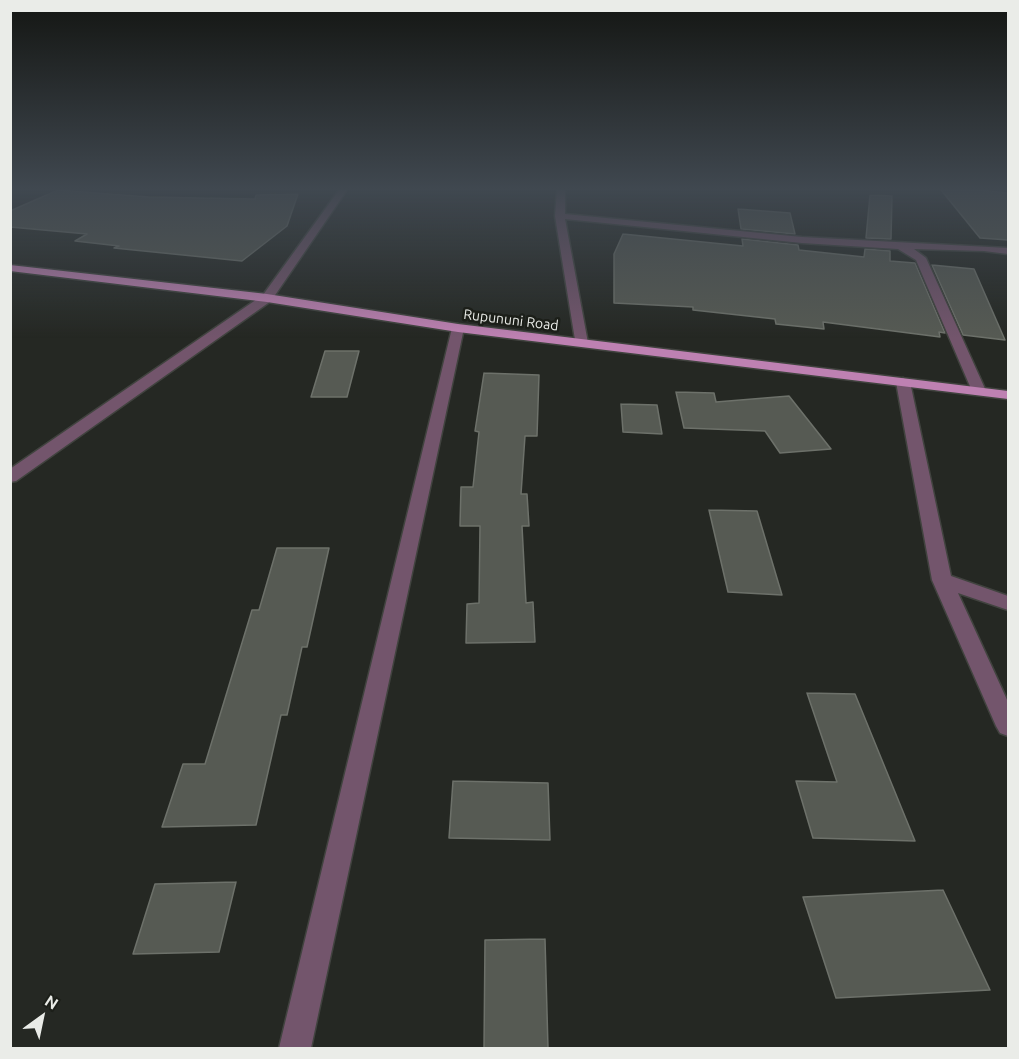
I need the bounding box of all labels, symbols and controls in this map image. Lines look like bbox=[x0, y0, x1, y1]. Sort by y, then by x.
street label: Rupununi Road bbox=[462, 306, 560, 334]
north arrow bbox=[12, 987, 72, 1047]
text: N bbox=[42, 991, 62, 1013]

